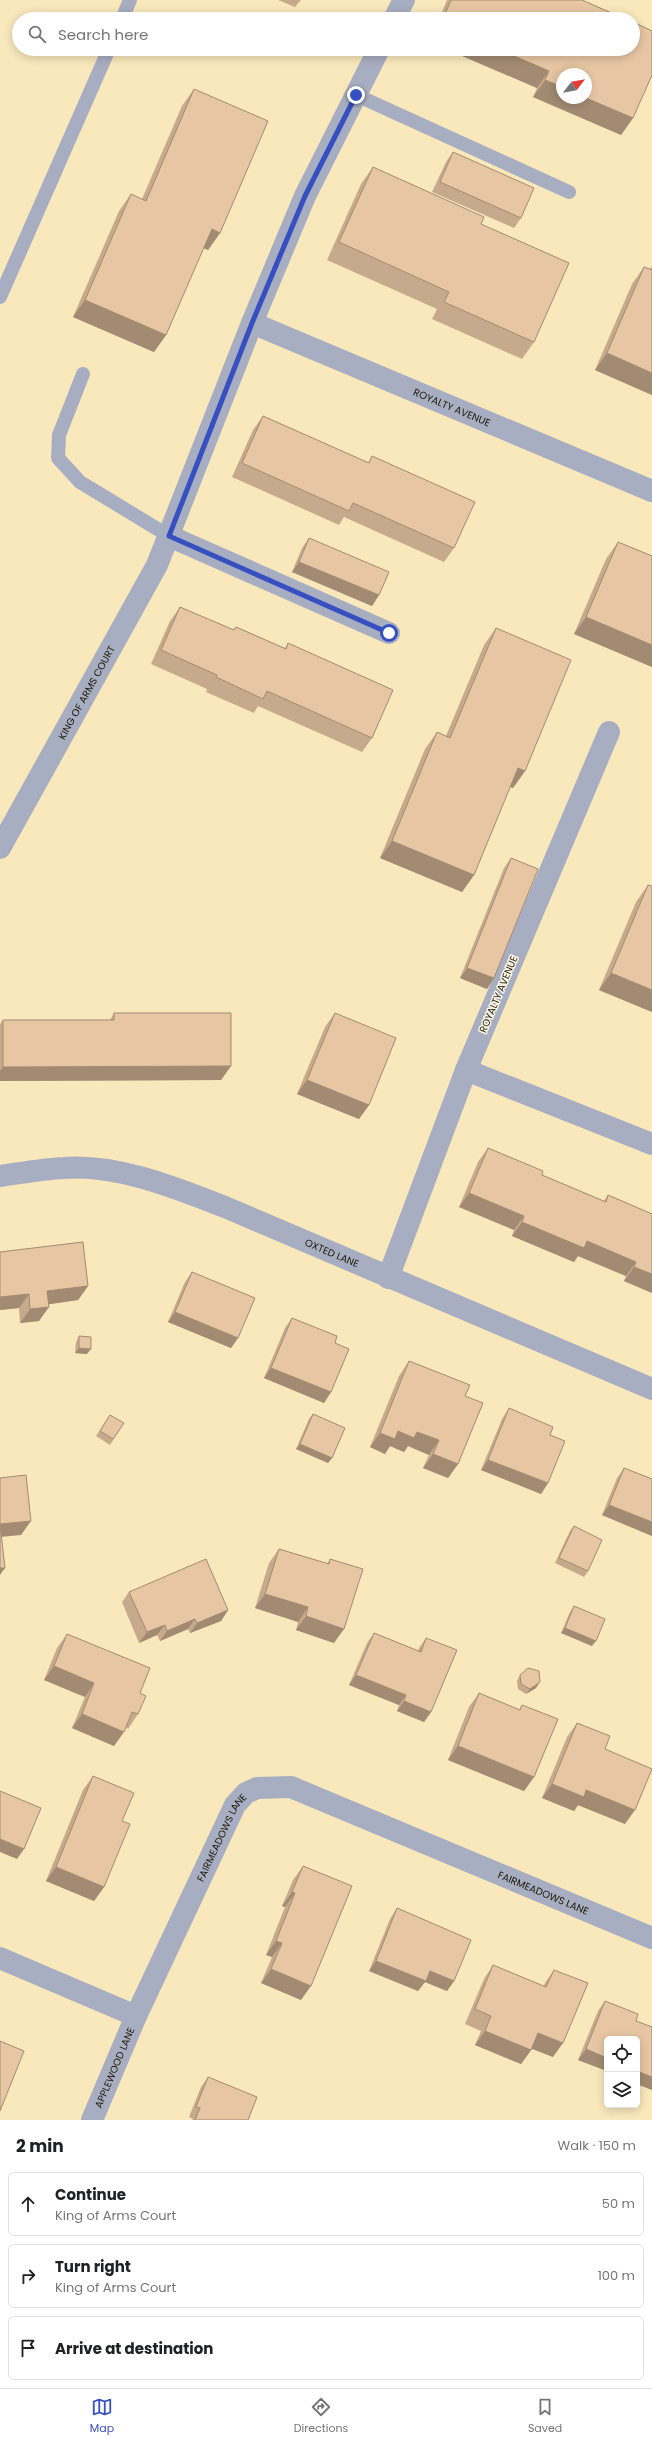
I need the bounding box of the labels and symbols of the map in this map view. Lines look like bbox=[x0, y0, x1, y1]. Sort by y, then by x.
north arrow bbox=[556, 68, 592, 104]
route end bbox=[347, 86, 365, 104]
street label: ROYALTY AVENUE bbox=[411, 385, 493, 430]
route start bbox=[380, 624, 398, 642]
street label: KING OF ARMS COURT bbox=[55, 642, 119, 742]
street label: ROYALTY AVENUE bbox=[475, 953, 521, 1035]
street label: OXTED LANE bbox=[302, 1235, 361, 1271]
street label: FAIRMEADOWS LANE bbox=[193, 1790, 250, 1884]
street label: FAIRMEADOWS LANE bbox=[495, 1867, 591, 1919]
street label: APPLEWOOD LANE bbox=[91, 2025, 138, 2110]

